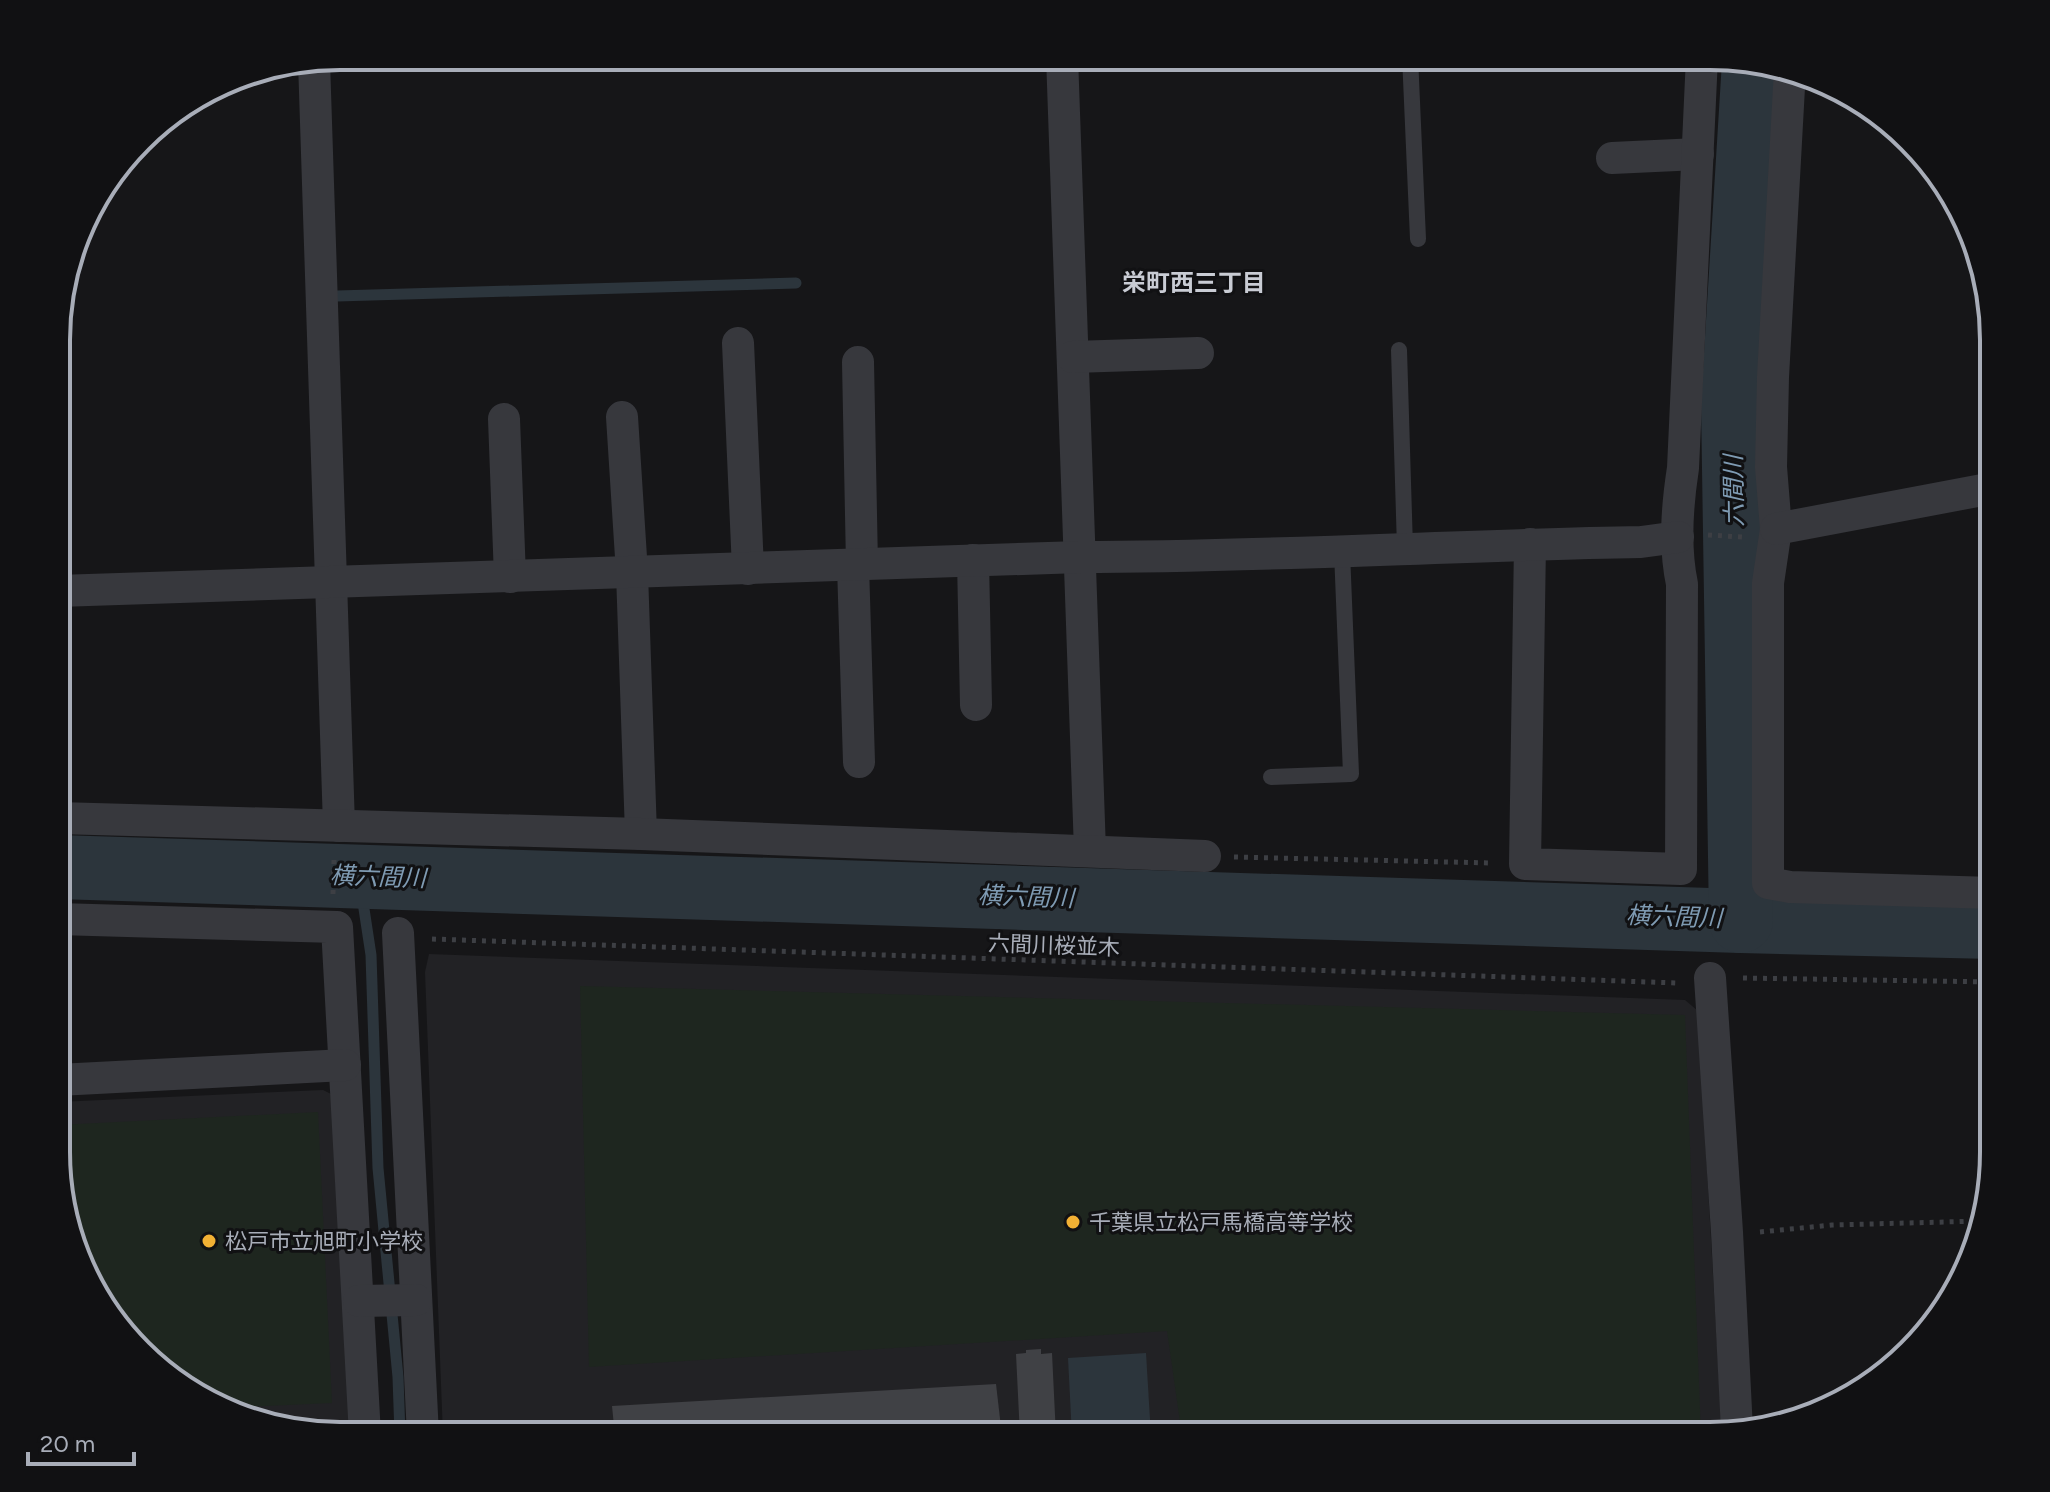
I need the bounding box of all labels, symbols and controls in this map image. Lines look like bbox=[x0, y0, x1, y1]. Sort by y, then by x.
district label: 栄町西三丁目 bbox=[1122, 268, 1266, 297]
water label: 六間川 bbox=[1718, 452, 1749, 527]
water label: 横六間川 bbox=[330, 860, 429, 893]
water label: 横六間川 bbox=[978, 880, 1077, 913]
water label: 横六間川 bbox=[1626, 900, 1725, 933]
street label: 六間川桜並木 bbox=[988, 930, 1120, 961]
place label: 千葉県立松戸馬橋高等学校 bbox=[1089, 1209, 1353, 1236]
marker: 千葉県立松戸馬橋高等学校 bbox=[1064, 1213, 1082, 1231]
place label: 松戸市立旭町小学校 bbox=[225, 1228, 423, 1255]
marker: 松戸市立旭町小学校 bbox=[200, 1232, 218, 1250]
scale bar bbox=[28, 1416, 134, 1466]
text: 20 m bbox=[40, 1429, 95, 1458]

